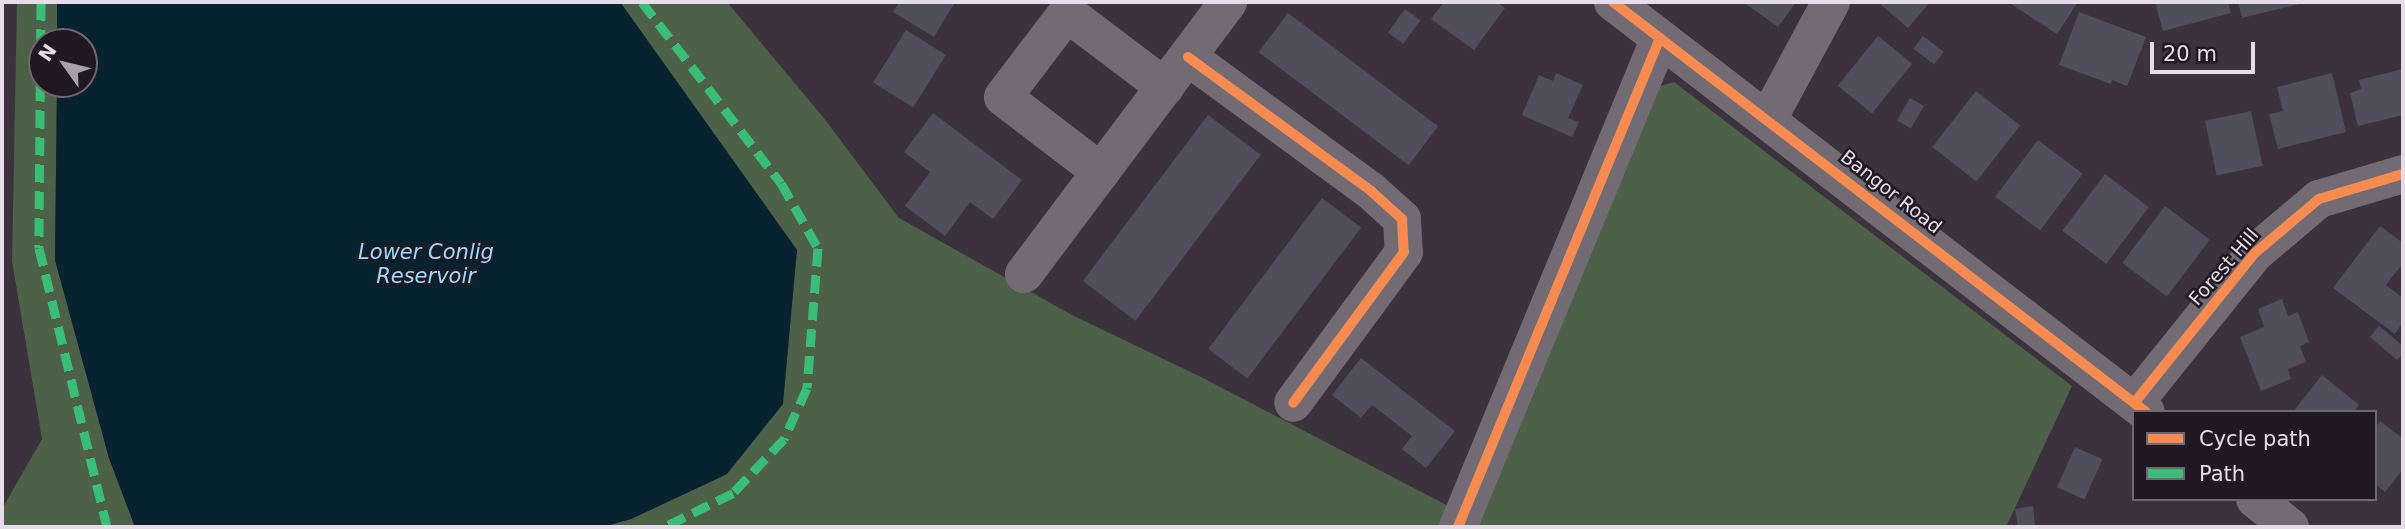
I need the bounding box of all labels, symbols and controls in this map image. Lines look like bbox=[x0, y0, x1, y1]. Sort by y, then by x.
north arrow bbox=[28, 28, 98, 98]
scale bar bbox=[2153, 28, 2258, 72]
text: N bbox=[34, 40, 61, 65]
text: 20 m bbox=[2163, 42, 2217, 66]
street label: Bangor Road bbox=[1836, 145, 1946, 239]
street label: Forest Hill bbox=[2184, 224, 2264, 310]
water label: Lower Conlig Reservoir bbox=[358, 239, 494, 289]
legend bbox=[2132, 410, 2377, 501]
text: Cycle path bbox=[2199, 427, 2311, 451]
text: Path bbox=[2199, 462, 2245, 486]

